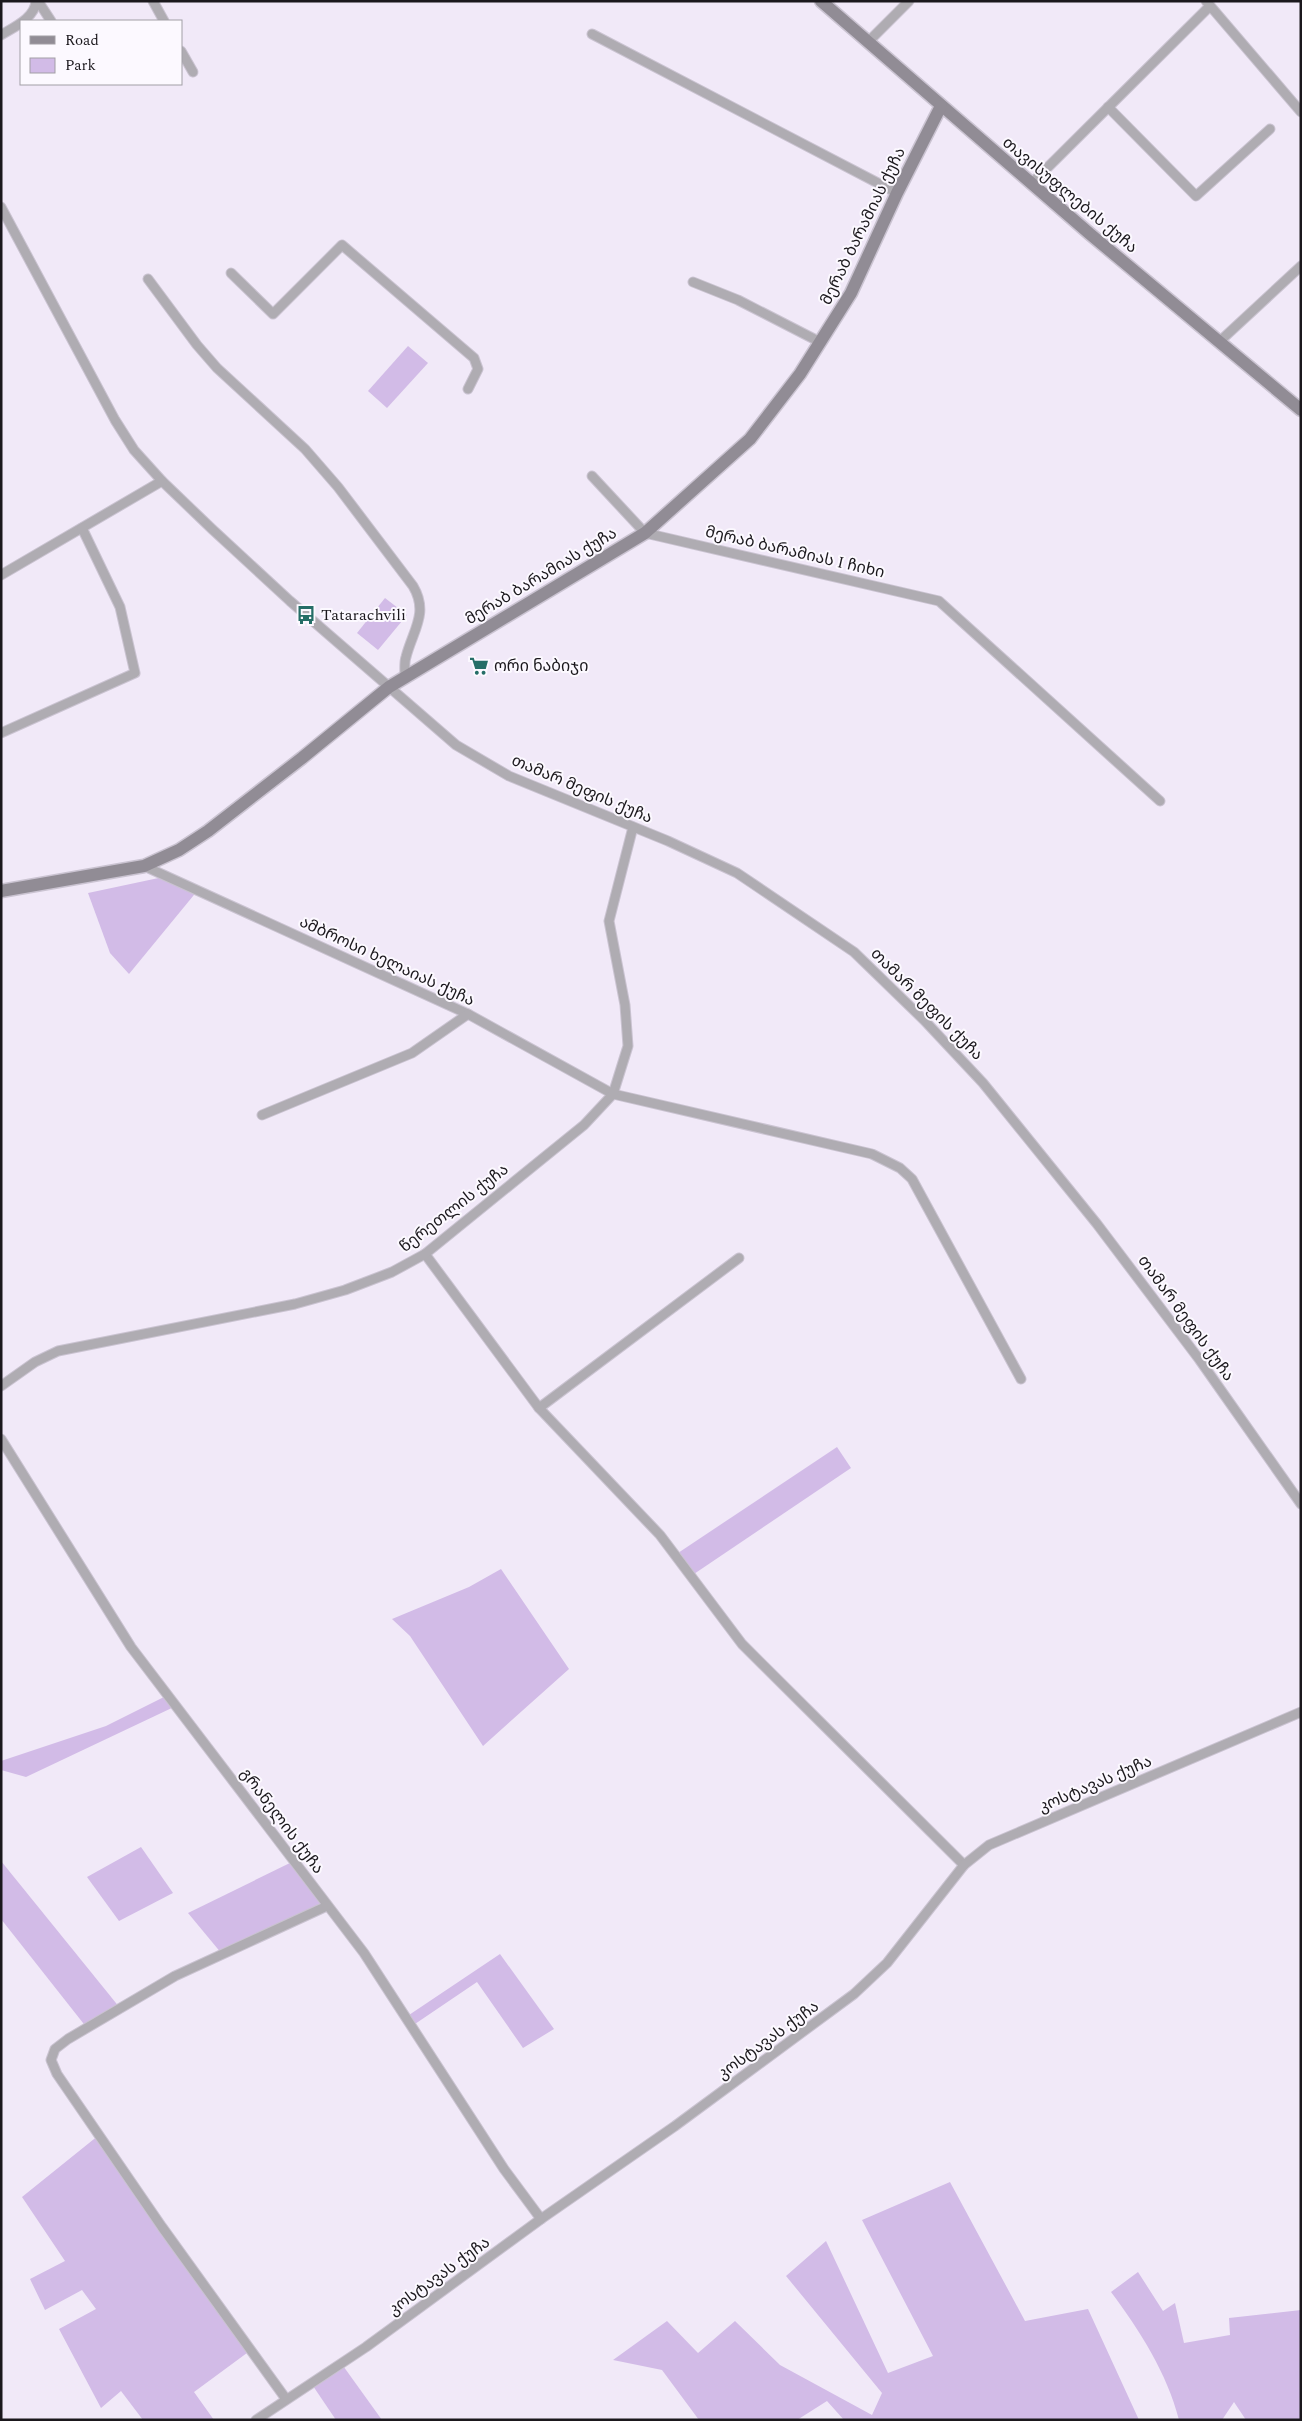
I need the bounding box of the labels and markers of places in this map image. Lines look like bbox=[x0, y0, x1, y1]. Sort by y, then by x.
place label: Tatarachvili bbox=[321, 603, 406, 627]
bus stop icon: Tatarachvili bbox=[295, 604, 317, 626]
place label: ორი ნაბიჯი bbox=[494, 654, 588, 678]
supermarket icon: ორი ნაბიჯი bbox=[468, 655, 490, 677]

